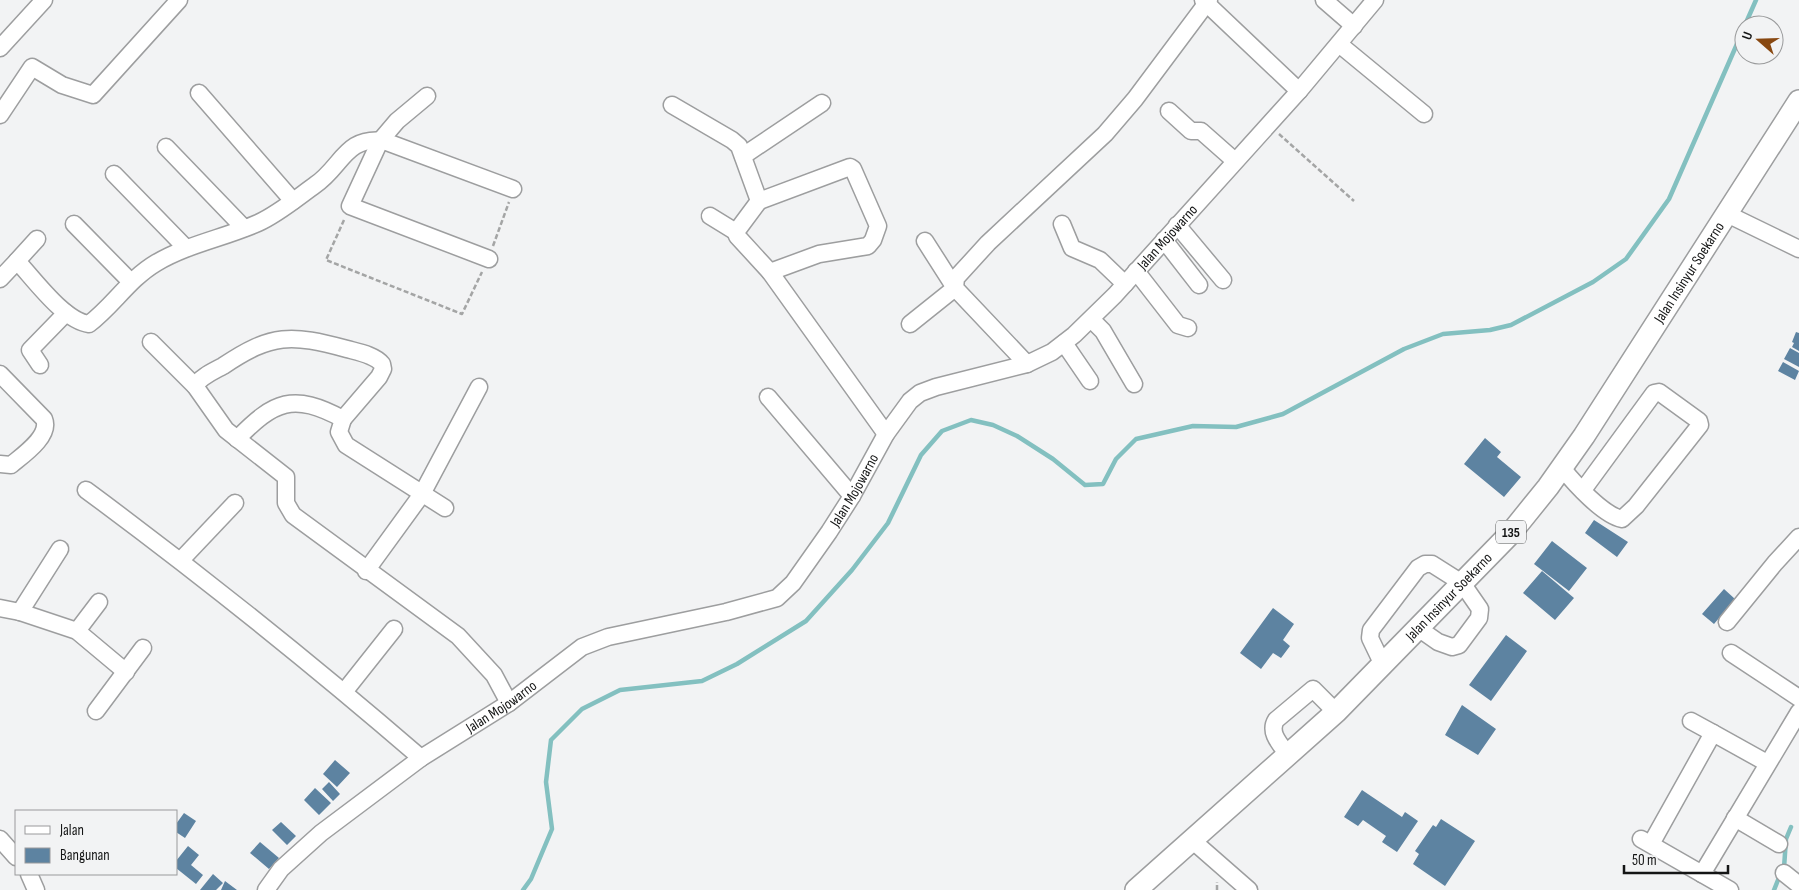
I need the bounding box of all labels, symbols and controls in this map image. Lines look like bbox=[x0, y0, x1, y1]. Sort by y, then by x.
north arrow bbox=[1734, 15, 1784, 65]
text: U bbox=[1738, 29, 1756, 42]
street label: Jalan Mojowarno bbox=[1132, 200, 1202, 274]
street label: Jalan Insinyur Soekarno bbox=[1649, 218, 1728, 327]
street label: Jalan Mojowarno bbox=[825, 450, 883, 531]
road number: 135 bbox=[1496, 520, 1526, 544]
street label: Jalan Insinyur Soekarno bbox=[1401, 548, 1496, 646]
street label: Jalan Mojowarno bbox=[462, 676, 540, 738]
legend bbox=[15, 810, 178, 875]
text: Jalan bbox=[59, 821, 84, 840]
scale bar bbox=[1624, 842, 1728, 874]
text: Bangunan bbox=[60, 846, 110, 865]
text: 50 m bbox=[1632, 851, 1657, 870]

